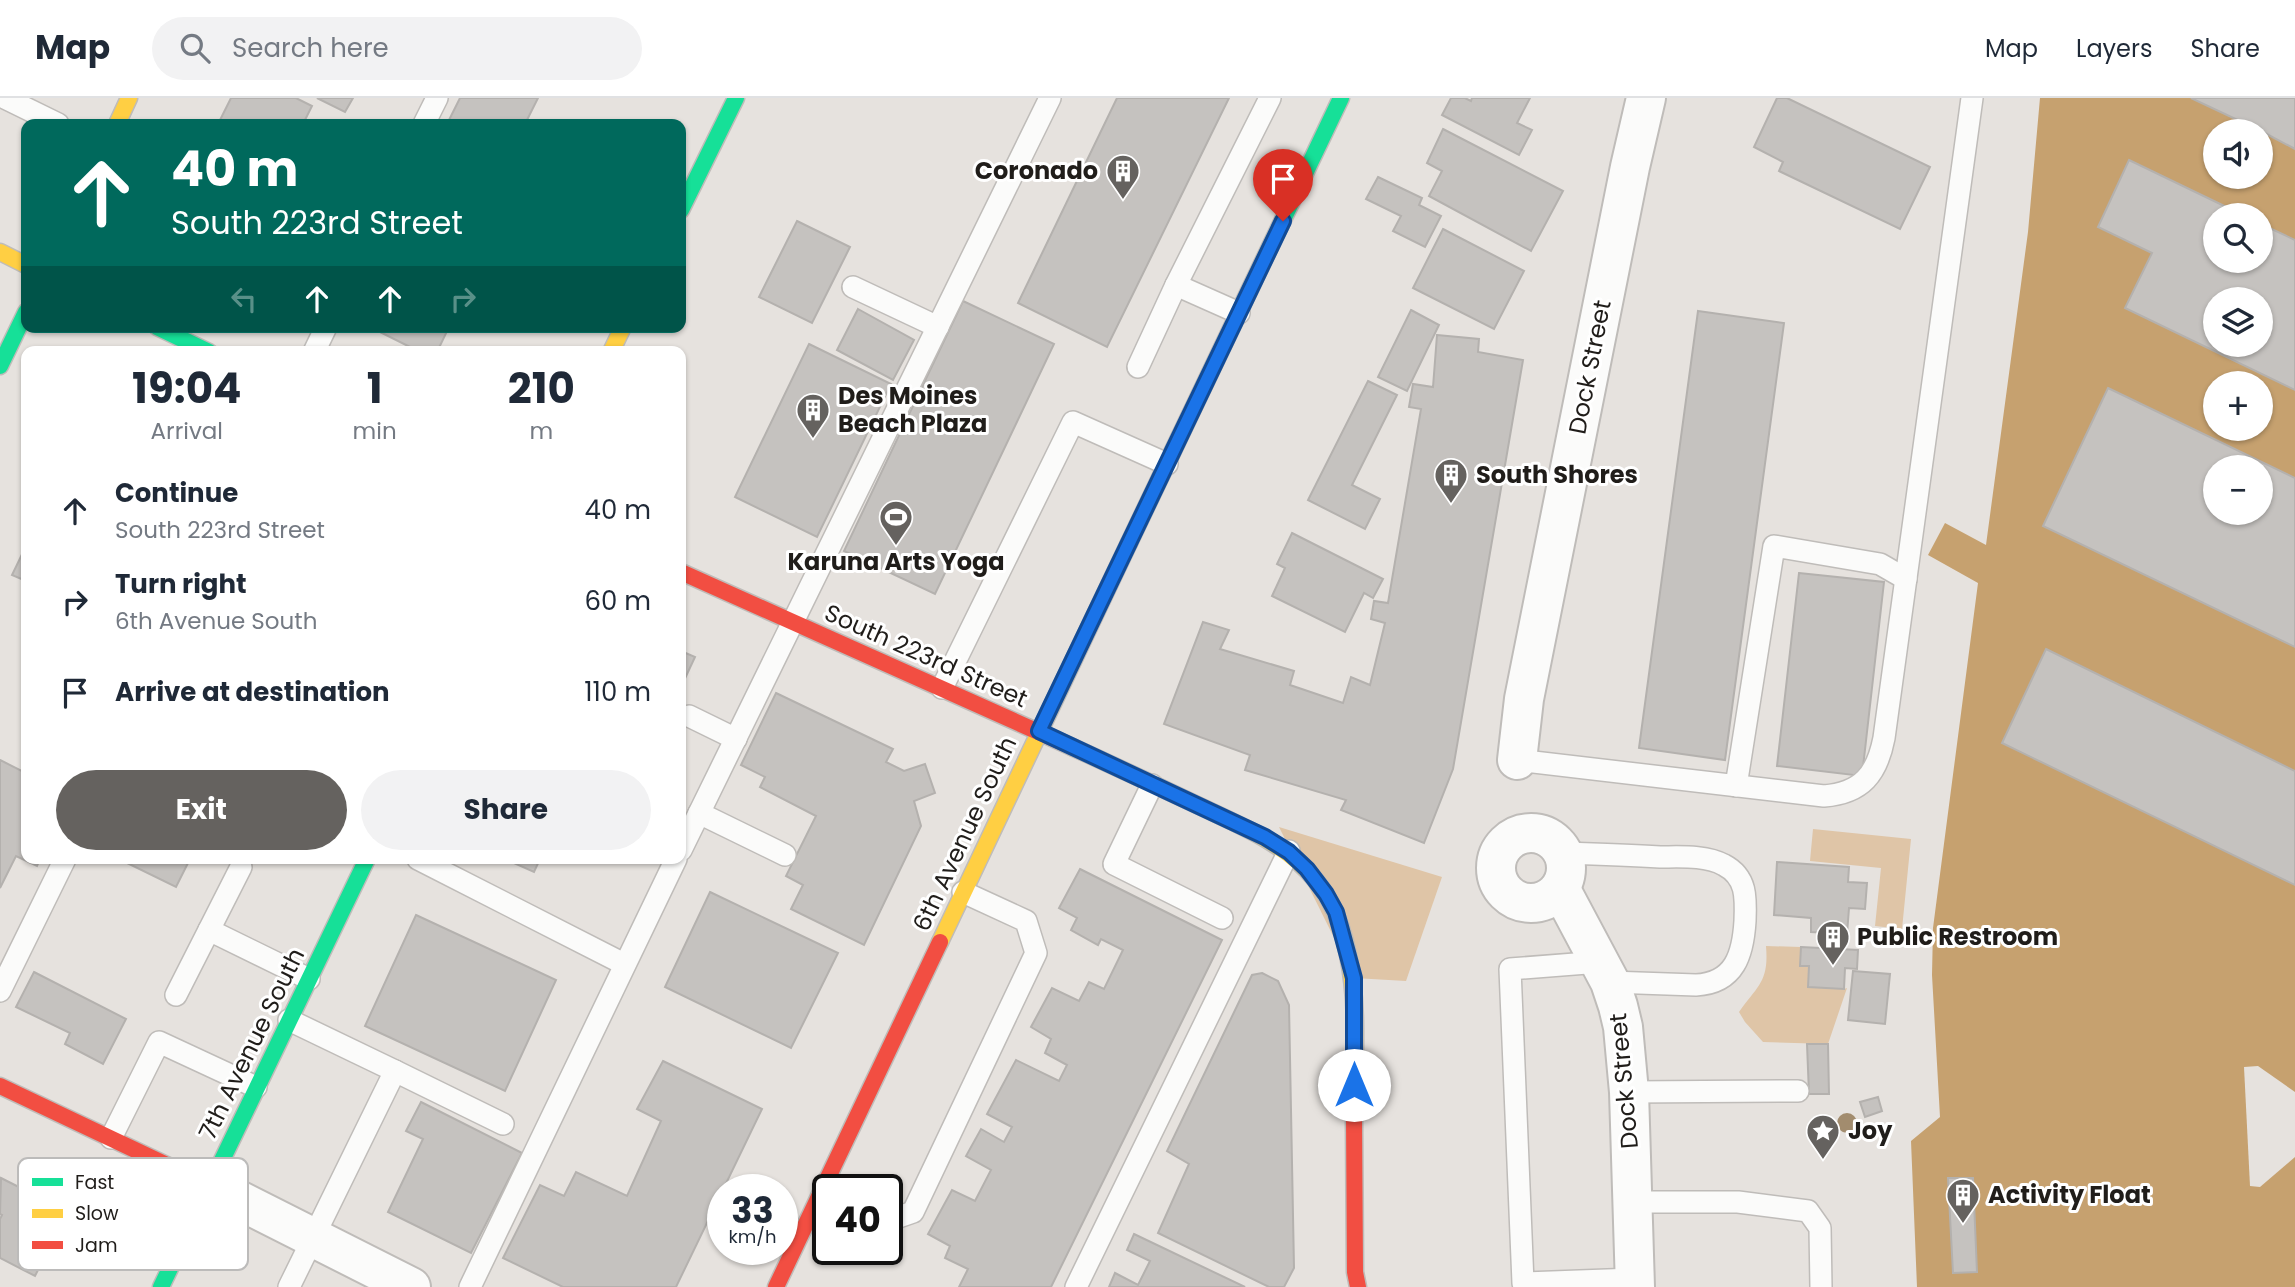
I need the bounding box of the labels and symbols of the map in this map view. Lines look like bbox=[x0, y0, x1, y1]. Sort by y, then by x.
pin bbox=[1253, 149, 1313, 221]
building icon: Coronado bbox=[1104, 152, 1142, 201]
place label: Coronado bbox=[975, 154, 1098, 187]
street label: Dock Street bbox=[1560, 297, 1619, 437]
place label: Des Moines Beach Plaza bbox=[838, 379, 987, 440]
building icon: Des Moines Beach Plaza bbox=[794, 391, 832, 440]
building icon: South Shores bbox=[1432, 456, 1470, 505]
place label: South Shores bbox=[1476, 458, 1638, 491]
sports icon: Karuna Arts Yoga bbox=[877, 498, 915, 547]
place label: Karuna Arts Yoga bbox=[787, 545, 1005, 578]
street label: South 223rd Street bbox=[820, 596, 1033, 715]
street label: 6th Avenue South bbox=[905, 731, 1024, 936]
building icon: Public Restroom bbox=[1814, 918, 1852, 967]
place label: Public Restroom bbox=[1857, 920, 2058, 953]
street label: 7th Avenue South bbox=[191, 943, 312, 1145]
street label: Dock Street bbox=[1601, 1012, 1646, 1150]
position arrow bbox=[1317, 1048, 1391, 1122]
place icon: Joy bbox=[1804, 1112, 1842, 1161]
place label: Joy bbox=[1848, 1114, 1893, 1147]
legend bbox=[18, 1158, 248, 1270]
text: Fast bbox=[75, 1169, 114, 1196]
speed limit sign: 40 bbox=[812, 1174, 903, 1265]
building icon: Activity Float bbox=[1944, 1176, 1982, 1225]
place label: Activity Float bbox=[1988, 1178, 2151, 1211]
text: Slow bbox=[75, 1200, 119, 1227]
text: Jam bbox=[75, 1232, 117, 1259]

